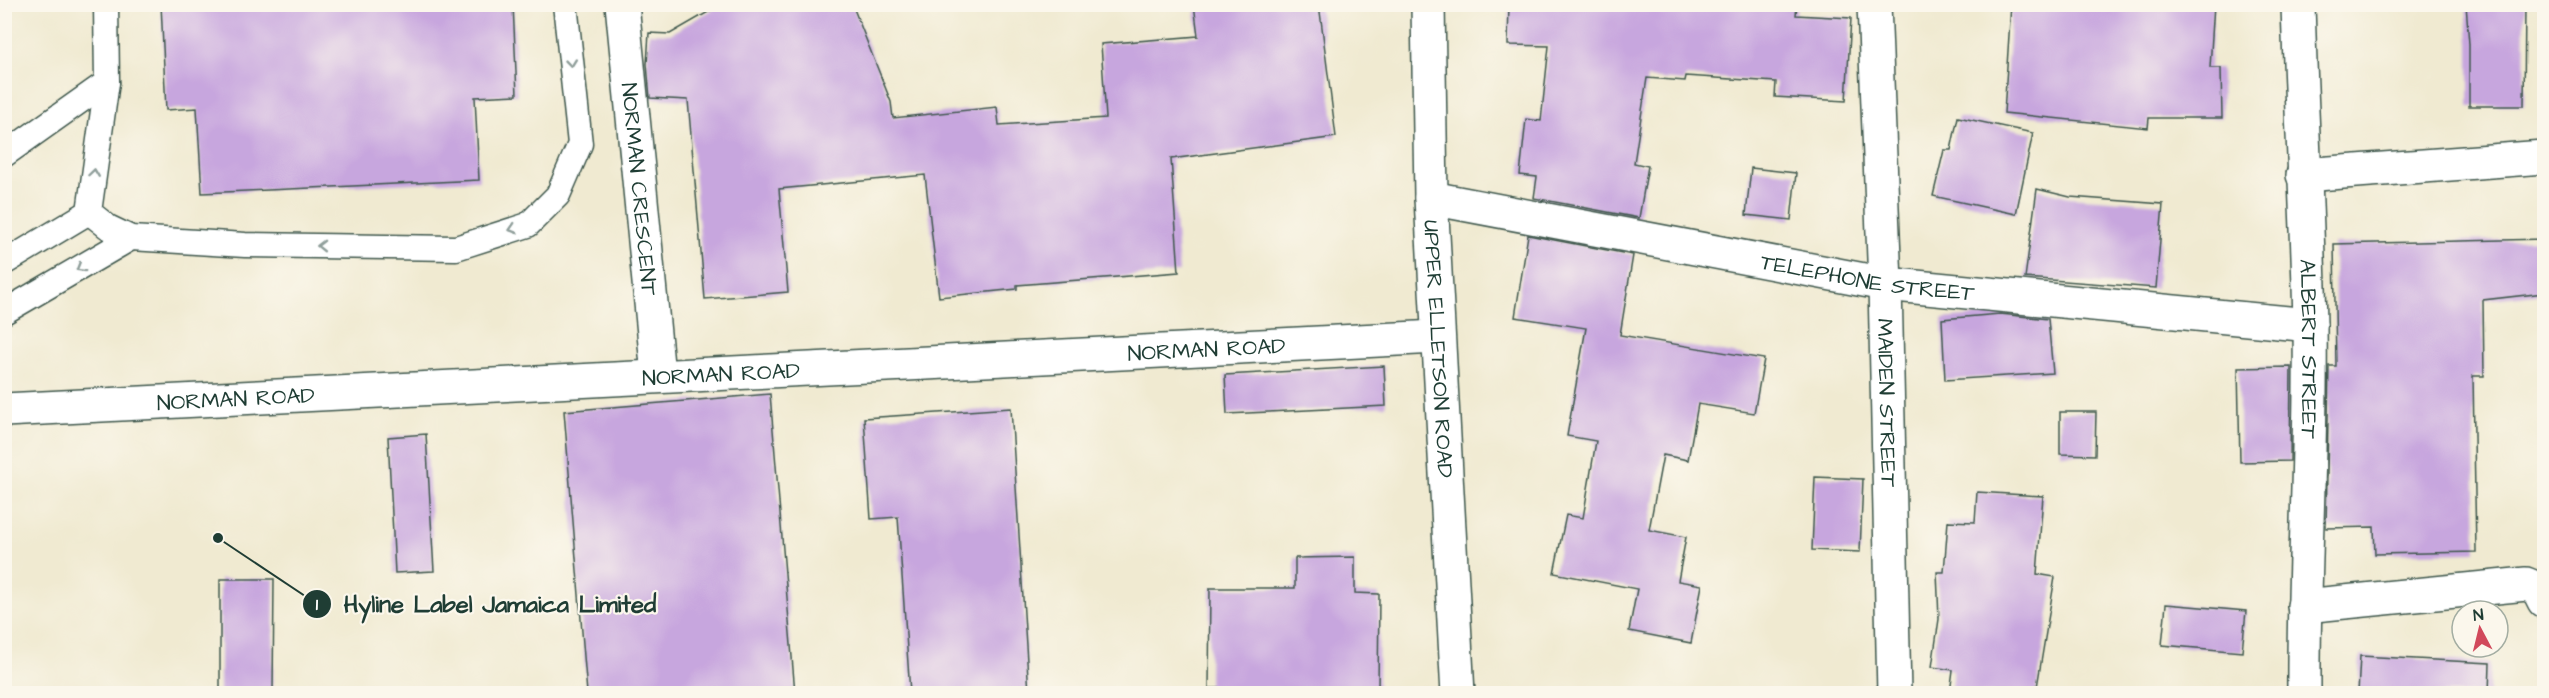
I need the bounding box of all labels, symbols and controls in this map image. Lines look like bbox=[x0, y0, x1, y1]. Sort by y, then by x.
one-way arrow bbox=[564, 58, 577, 67]
street label: NORMAN CRESCENT bbox=[613, 81, 664, 297]
one-way arrow bbox=[88, 169, 100, 178]
street label: UPPER ELLETSON ROAD bbox=[1415, 219, 1460, 479]
one-way arrow bbox=[508, 222, 519, 235]
one-way arrow bbox=[316, 240, 325, 252]
street label: TELEPHONE STREET bbox=[1758, 247, 1976, 310]
street label: ALBERT STREET bbox=[2291, 259, 2324, 439]
one-way arrow bbox=[76, 261, 86, 272]
street label: MAIDEN STREET bbox=[1869, 318, 1903, 488]
street label: NORMAN ROAD bbox=[1127, 331, 1286, 370]
street label: NORMAN ROAD bbox=[641, 355, 801, 394]
street label: NORMAN ROAD bbox=[156, 380, 315, 419]
callout: Hyline Label Jamaica Limited bbox=[302, 583, 668, 625]
text: Hyline Label Jamaica Limited bbox=[344, 588, 657, 624]
text: 1 bbox=[316, 592, 319, 617]
north arrow bbox=[2450, 599, 2510, 659]
text: N bbox=[2472, 604, 2485, 627]

